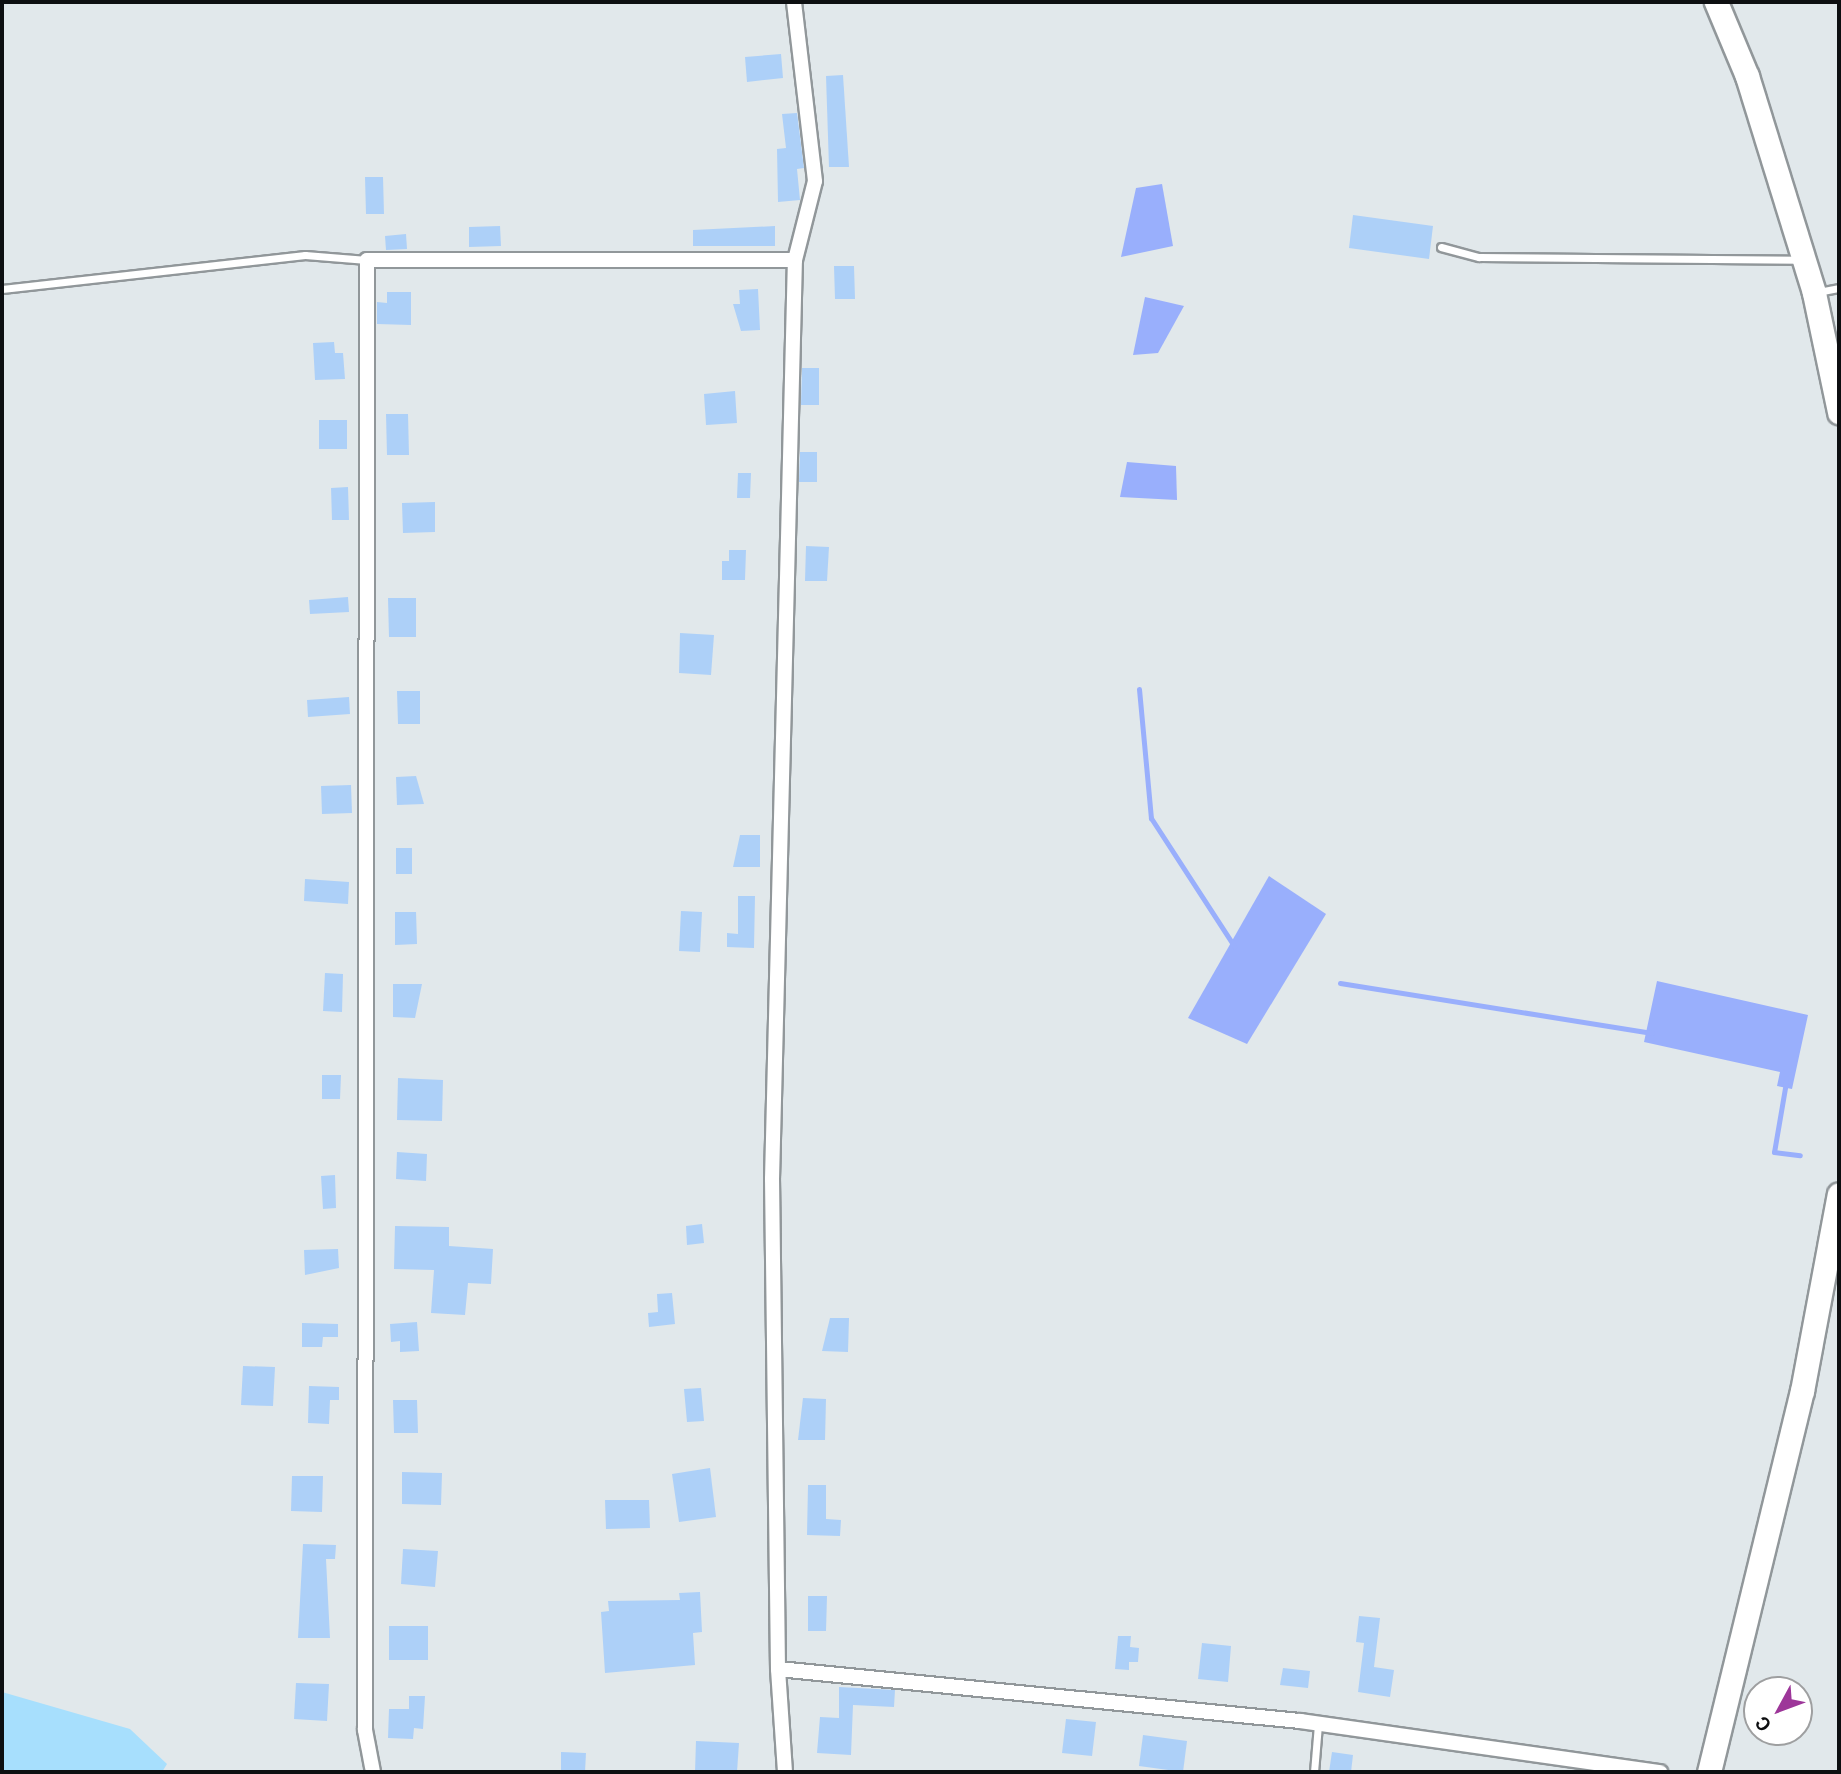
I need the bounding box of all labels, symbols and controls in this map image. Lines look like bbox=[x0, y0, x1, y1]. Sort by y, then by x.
north arrow bbox=[1743, 1676, 1813, 1746]
text: С bbox=[1751, 1712, 1776, 1736]

